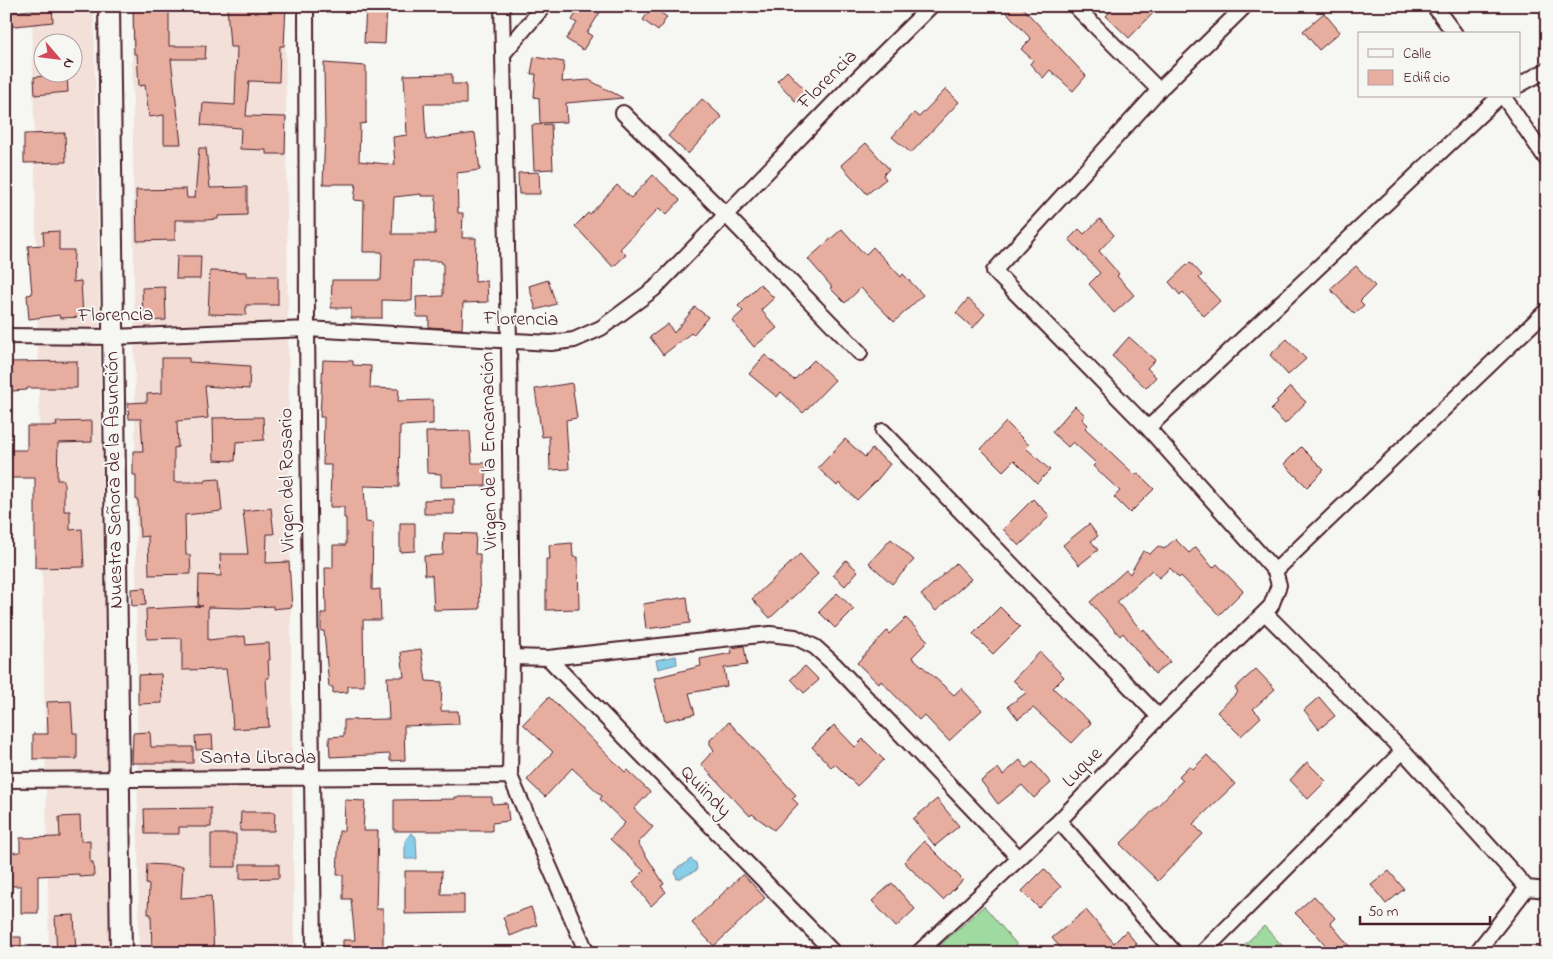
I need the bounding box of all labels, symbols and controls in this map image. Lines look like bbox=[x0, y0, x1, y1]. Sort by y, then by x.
north arrow bbox=[32, 32, 82, 82]
legend bbox=[1358, 32, 1520, 98]
street label: Florencia bbox=[791, 43, 865, 117]
text: Calle bbox=[1403, 43, 1431, 65]
text: N bbox=[57, 54, 80, 73]
text: Edificio bbox=[1403, 67, 1450, 89]
street label: Florencia bbox=[77, 301, 154, 331]
street label: Florencia bbox=[482, 305, 559, 335]
street label: Nuestra Señora de la Asunción bbox=[98, 351, 132, 609]
street label: Virgen de la Encarnación bbox=[474, 351, 507, 552]
street label: Virgen del Rosario bbox=[272, 408, 305, 553]
street label: Luque bbox=[1056, 741, 1110, 795]
street label: Santa Librada bbox=[200, 744, 316, 773]
street label: Quiindy bbox=[672, 759, 738, 825]
scale bar bbox=[1360, 894, 1490, 926]
text: 50 m bbox=[1368, 901, 1399, 923]

